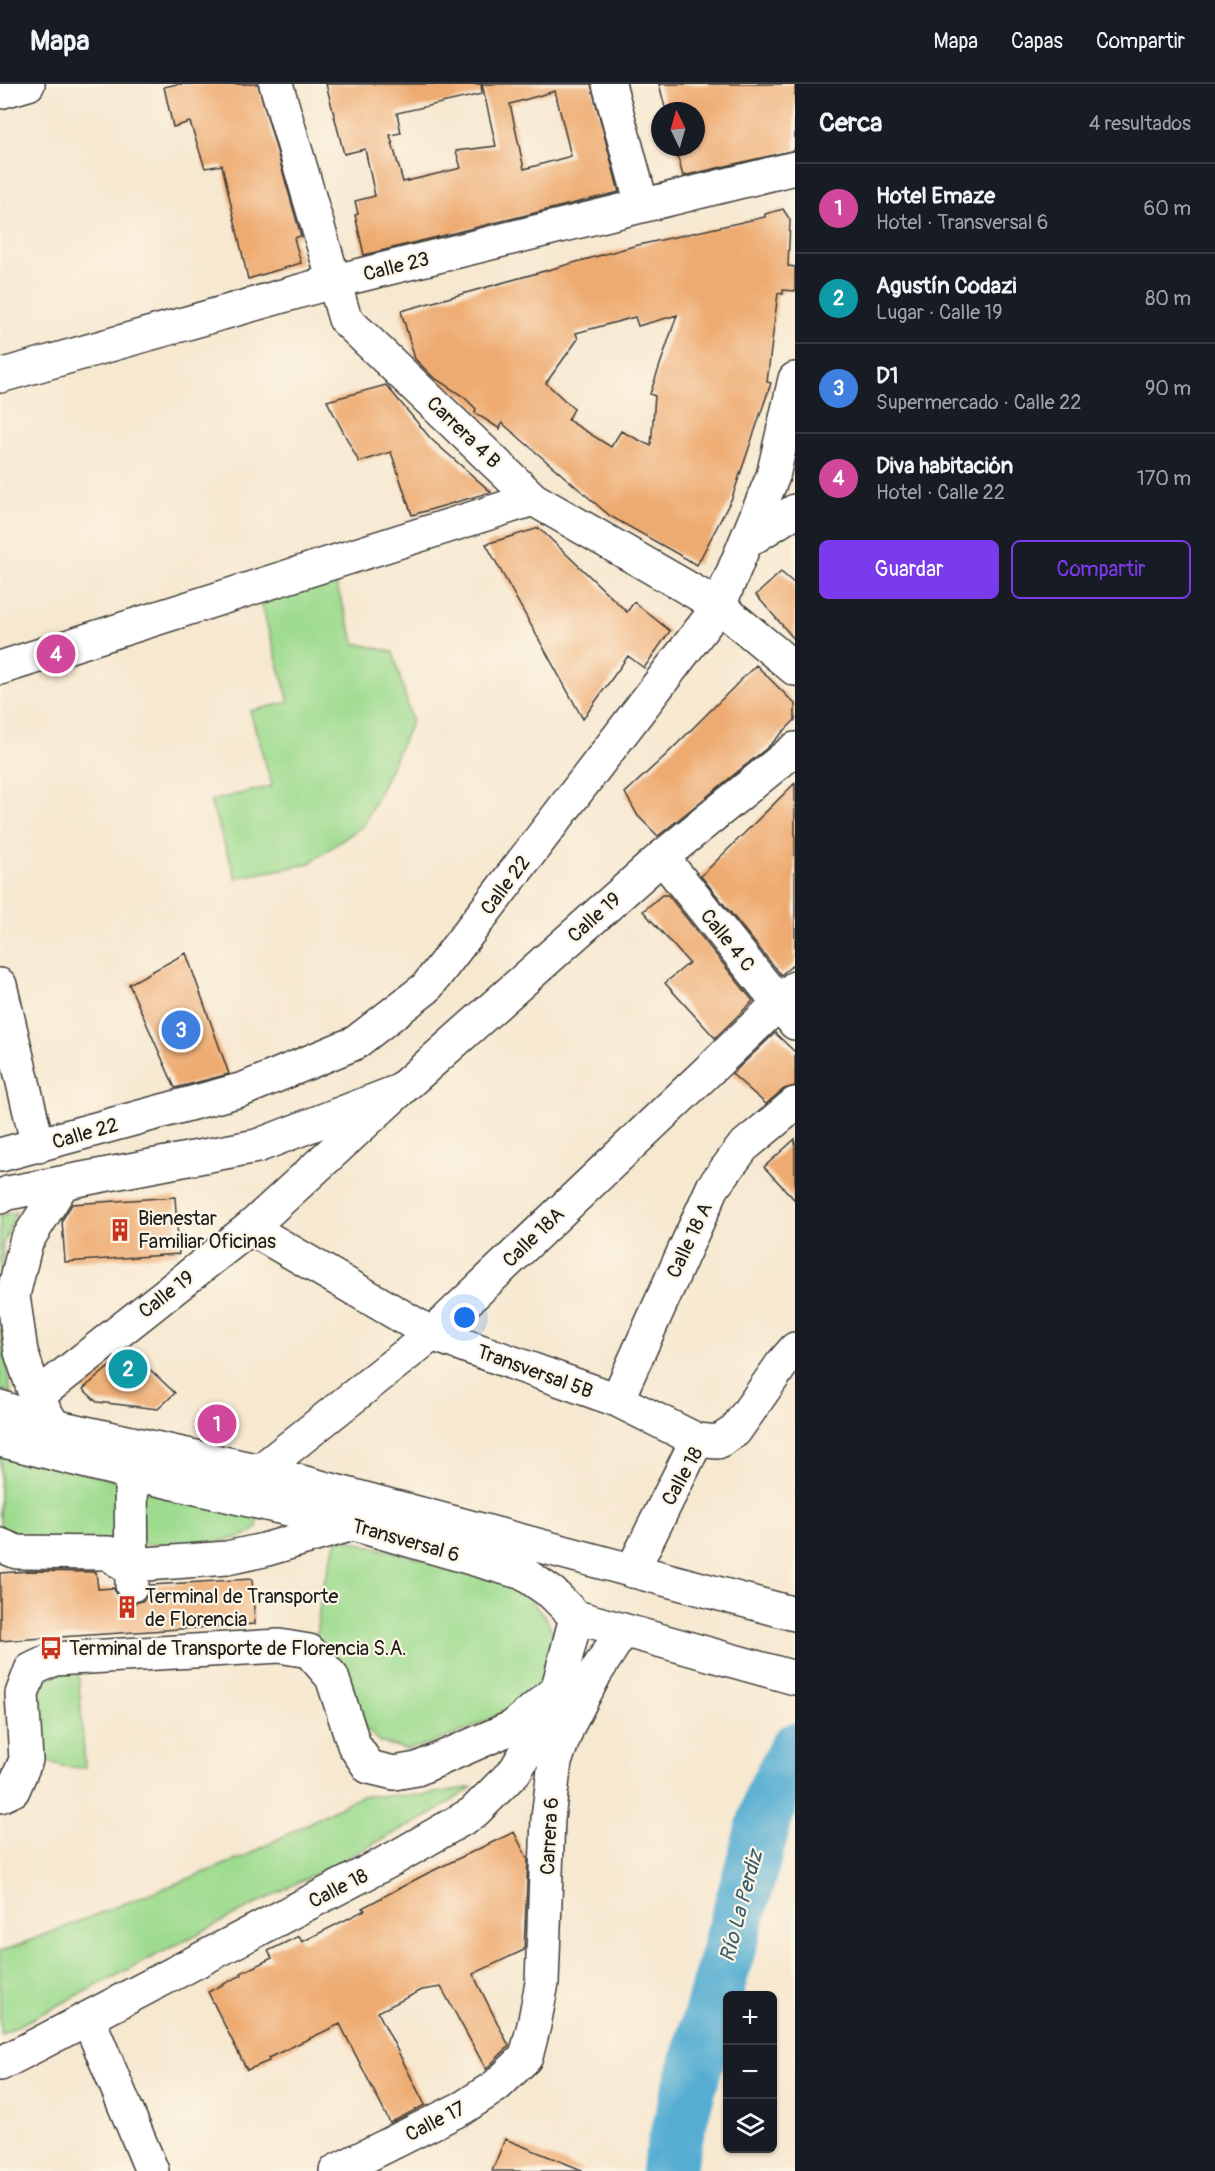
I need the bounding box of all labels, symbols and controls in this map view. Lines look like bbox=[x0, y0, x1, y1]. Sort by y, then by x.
text: Mapa bbox=[30, 24, 89, 59]
text: Mapa bbox=[934, 28, 978, 55]
text: Capas bbox=[1011, 28, 1063, 55]
text: Compartir bbox=[1096, 28, 1185, 55]
north arrow bbox=[651, 102, 705, 156]
text: Cerca bbox=[819, 107, 882, 139]
text: 4 resultados bbox=[1089, 111, 1191, 136]
text: Hotel Emaze bbox=[876, 182, 995, 210]
text: 1 bbox=[835, 196, 842, 221]
text: 60 m bbox=[1144, 196, 1191, 221]
text: Hotel · Transversal 6 bbox=[876, 210, 1048, 235]
street label: Calle 23 bbox=[361, 246, 432, 287]
text: Agustín Codazi bbox=[876, 272, 1016, 300]
text: 2 bbox=[833, 286, 844, 311]
text: 80 m bbox=[1145, 286, 1191, 311]
text: Lugar · Calle 19 bbox=[876, 300, 1002, 325]
text: D1 bbox=[876, 362, 898, 390]
text: 3 bbox=[833, 376, 844, 401]
text: 90 m bbox=[1145, 376, 1191, 401]
text: Supermercado · Calle 22 bbox=[876, 390, 1081, 415]
street label: Carrera 4 B bbox=[421, 391, 506, 474]
text: Diva habitación bbox=[876, 452, 1013, 480]
text: 4 bbox=[833, 466, 844, 491]
text: 170 m bbox=[1137, 466, 1191, 491]
text: Hotel · Calle 22 bbox=[876, 480, 1005, 505]
button: Guardar bbox=[819, 540, 999, 599]
button: Compartir bbox=[1011, 540, 1191, 599]
pin: 4 bbox=[36, 632, 76, 676]
street label: Calle 22 bbox=[475, 851, 536, 920]
street label: Calle 19 bbox=[562, 887, 626, 948]
street label: Calle 4 C bbox=[695, 904, 760, 977]
pin: 3 bbox=[162, 1008, 201, 1052]
street label: Calle 22 bbox=[49, 1112, 121, 1155]
street label: Calle 18 A bbox=[661, 1198, 718, 1282]
street label: Calle 18A bbox=[497, 1202, 569, 1273]
place label: Bienestar Familiar Oficinas bbox=[138, 1206, 276, 1254]
building icon: Bienestar Familiar Oficinas bbox=[107, 1217, 133, 1243]
street label: Calle 19 bbox=[134, 1265, 199, 1324]
your location bbox=[450, 1303, 479, 1332]
street label: Transversal 5B bbox=[473, 1339, 596, 1404]
pin: 2 bbox=[108, 1346, 148, 1392]
pin: 1 bbox=[198, 1402, 236, 1446]
street label: Calle 18 bbox=[656, 1443, 709, 1510]
street label: Transversal 6 bbox=[349, 1513, 463, 1568]
place label: Terminal de Transporte de Florencia bbox=[145, 1584, 339, 1632]
building icon: Terminal de Transporte de Florencia bbox=[114, 1594, 140, 1620]
bus stop icon: Terminal de Transporte de Florencia S.A. bbox=[38, 1635, 64, 1661]
place label: Terminal de Transporte de Florencia S.A. bbox=[69, 1636, 407, 1661]
street label: Carrera 6 bbox=[535, 1797, 564, 1876]
water label: Río La Perdiz bbox=[714, 1845, 770, 1965]
street label: Calle 18 bbox=[304, 1863, 372, 1914]
map controls bbox=[723, 1991, 777, 2153]
button: + bbox=[723, 1991, 777, 2045]
button: − bbox=[723, 2045, 777, 2099]
street label: Calle 17 bbox=[401, 2096, 470, 2147]
button: layers bbox=[723, 2099, 777, 2153]

